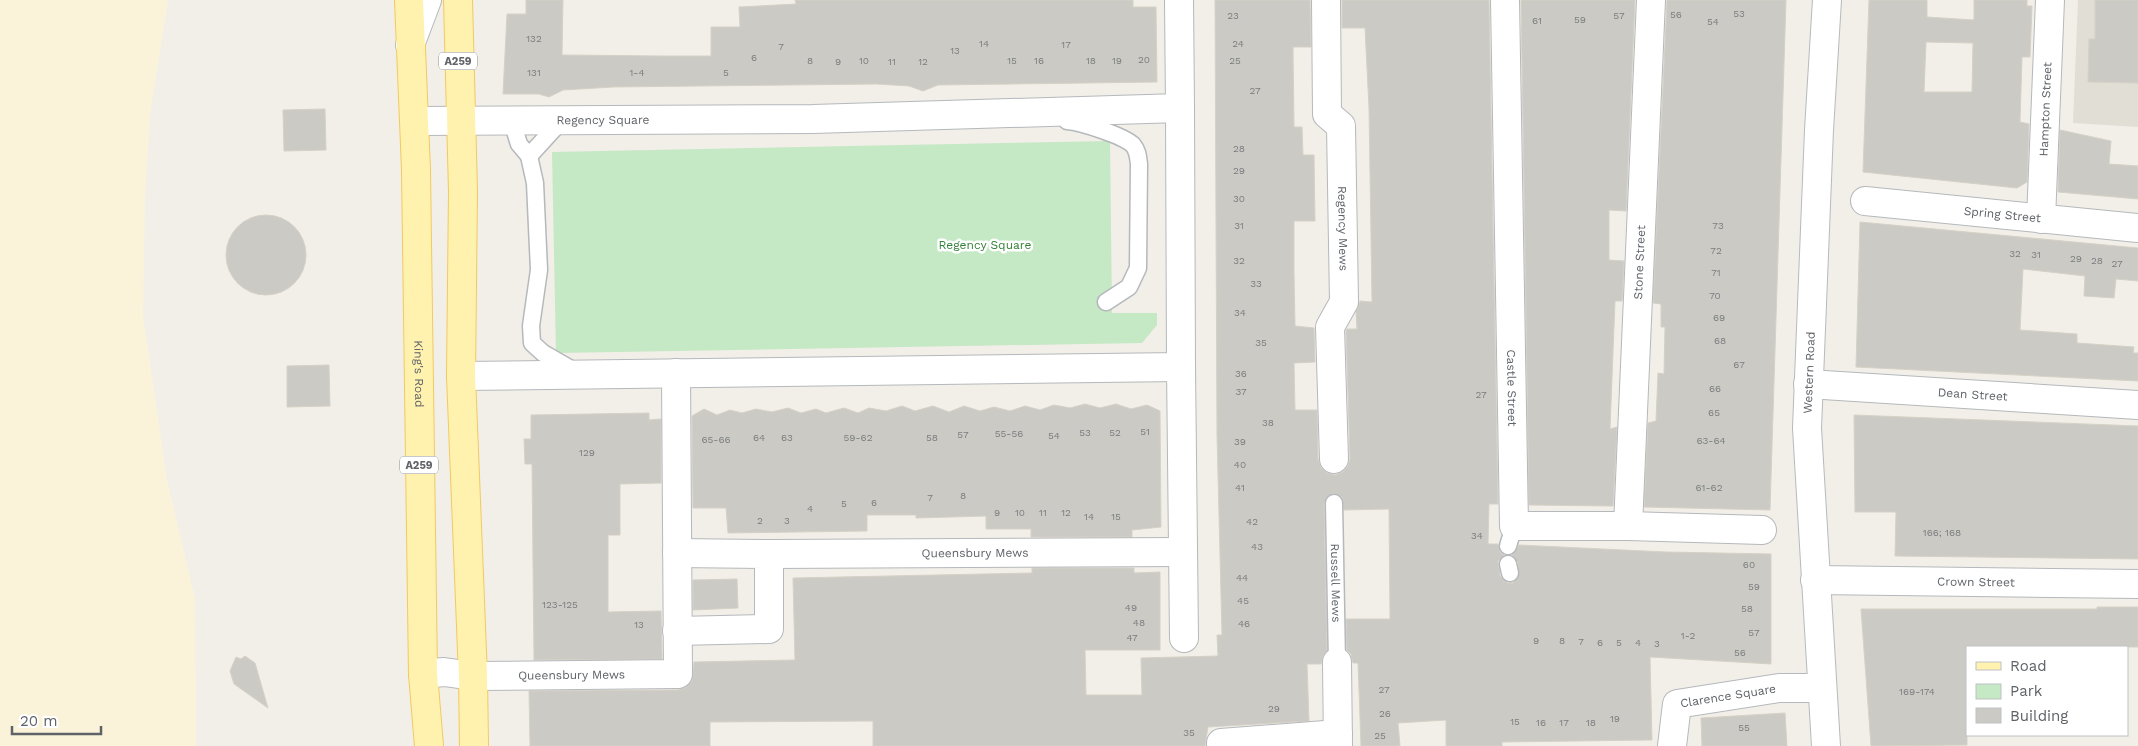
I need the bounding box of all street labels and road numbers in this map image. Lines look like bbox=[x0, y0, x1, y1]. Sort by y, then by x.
road number: A259 bbox=[439, 52, 477, 70]
street label: Hampton Street bbox=[2037, 62, 2054, 157]
street label: Regency Square bbox=[556, 113, 650, 127]
street label: Regency Mews bbox=[1335, 186, 1350, 271]
street label: Spring Street bbox=[1963, 204, 2042, 225]
street label: Stone Street bbox=[1631, 225, 1648, 300]
street label: Western Road bbox=[1801, 331, 1818, 414]
street label: King's Road bbox=[411, 340, 426, 408]
street label: Castle Street bbox=[1504, 349, 1519, 427]
street label: Dean Street bbox=[1937, 385, 2008, 404]
road number: A259 bbox=[400, 456, 438, 474]
street label: Russell Mews bbox=[1328, 543, 1343, 623]
street label: Queensbury Mews bbox=[921, 546, 1029, 560]
street label: Crown Street bbox=[1937, 575, 2015, 589]
street label: Queensbury Mews bbox=[518, 668, 625, 683]
street label: Clarence Square bbox=[1679, 682, 1777, 710]

